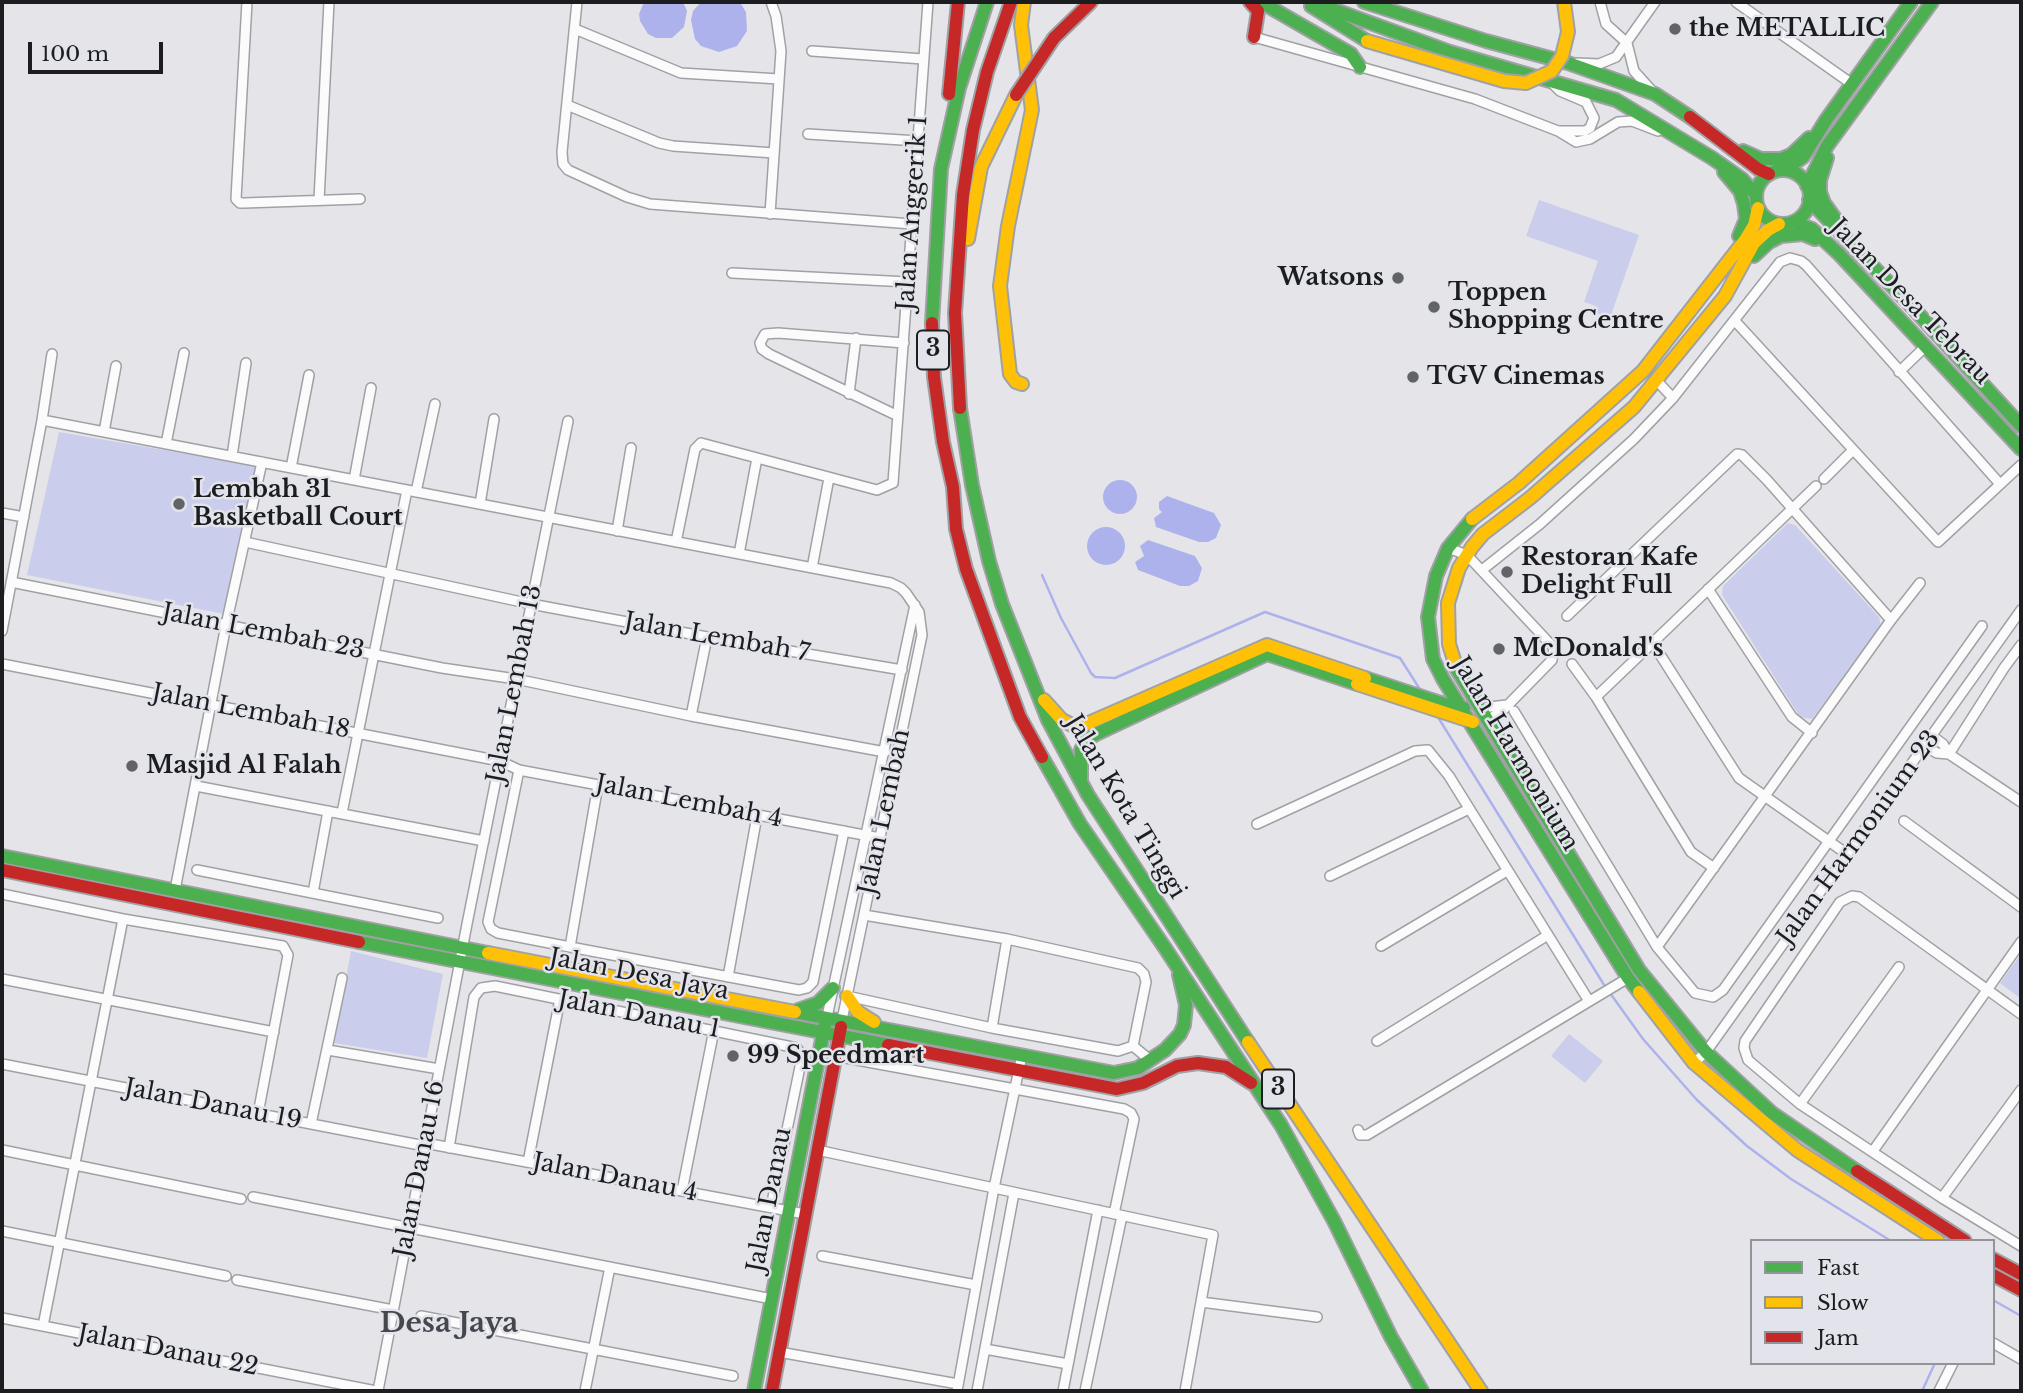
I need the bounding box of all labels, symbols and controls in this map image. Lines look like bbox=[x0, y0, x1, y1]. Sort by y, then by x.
place label: the METALLIC bbox=[1689, 15, 1885, 43]
marker: the METALLIC bbox=[1667, 21, 1683, 37]
scale bar bbox=[32, 28, 166, 72]
text: 100 m bbox=[41, 41, 109, 67]
street label: Jalan Anggerik 1 bbox=[892, 114, 934, 312]
street label: Jalan Desa Tebrau bbox=[1823, 213, 1997, 391]
place label: Watsons bbox=[1278, 264, 1384, 292]
marker: Watsons bbox=[1390, 270, 1406, 286]
place label: Toppen Shopping Centre bbox=[1448, 279, 1664, 335]
marker: Toppen Shopping Centre bbox=[1426, 299, 1442, 315]
road number: 3 bbox=[917, 330, 949, 370]
place label: TGV Cinemas bbox=[1427, 363, 1605, 391]
marker: TGV Cinemas bbox=[1405, 369, 1421, 385]
place label: Lembah 31 Basketball Court bbox=[193, 476, 403, 532]
marker: Lembah 31 Basketball Court bbox=[171, 496, 187, 512]
place label: Restoran Kafe Delight Full bbox=[1521, 544, 1698, 600]
marker: Restoran Kafe Delight Full bbox=[1499, 564, 1515, 580]
street label: Jalan Lembah 13 bbox=[482, 582, 548, 786]
street label: Jalan Lembah 23 bbox=[159, 598, 367, 666]
street label: Jalan Lembah 7 bbox=[622, 608, 812, 668]
place label: McDonald's bbox=[1513, 635, 1664, 663]
marker: McDonald's bbox=[1491, 641, 1507, 657]
street label: Jalan Harmonium bbox=[1446, 652, 1584, 856]
street label: Jalan Lembah 18 bbox=[150, 679, 352, 745]
street label: Jalan Kota Tinggi bbox=[1059, 710, 1191, 904]
street label: Jalan Harmonium 23 bbox=[1772, 725, 1946, 951]
street label: Jalan Lembah bbox=[853, 726, 917, 898]
place label: Masjid Al Falah bbox=[146, 752, 342, 780]
marker: Masjid Al Falah bbox=[124, 758, 140, 774]
street label: Jalan Lembah 4 bbox=[593, 770, 785, 834]
street label: Jalan Desa Jaya bbox=[547, 943, 731, 1007]
street label: Jalan Danau 1 bbox=[556, 985, 722, 1045]
place label: 99 Speedmart bbox=[747, 1042, 924, 1070]
marker: 99 Speedmart bbox=[725, 1048, 741, 1064]
road number: 3 bbox=[1262, 1070, 1294, 1108]
street label: Jalan Danau 19 bbox=[122, 1074, 304, 1136]
street label: Jalan Danau 16 bbox=[389, 1078, 451, 1260]
street label: Jalan Danau bbox=[742, 1125, 798, 1275]
street label: Jalan Danau 4 bbox=[530, 1148, 700, 1208]
legend bbox=[1750, 1239, 1995, 1365]
text: Fast bbox=[1817, 1255, 1859, 1281]
text: Slow bbox=[1817, 1290, 1869, 1316]
district label: Desa Jaya bbox=[380, 1307, 518, 1341]
street label: Jalan Danau 22 bbox=[75, 1319, 261, 1383]
text: Jam bbox=[1817, 1325, 1859, 1351]

